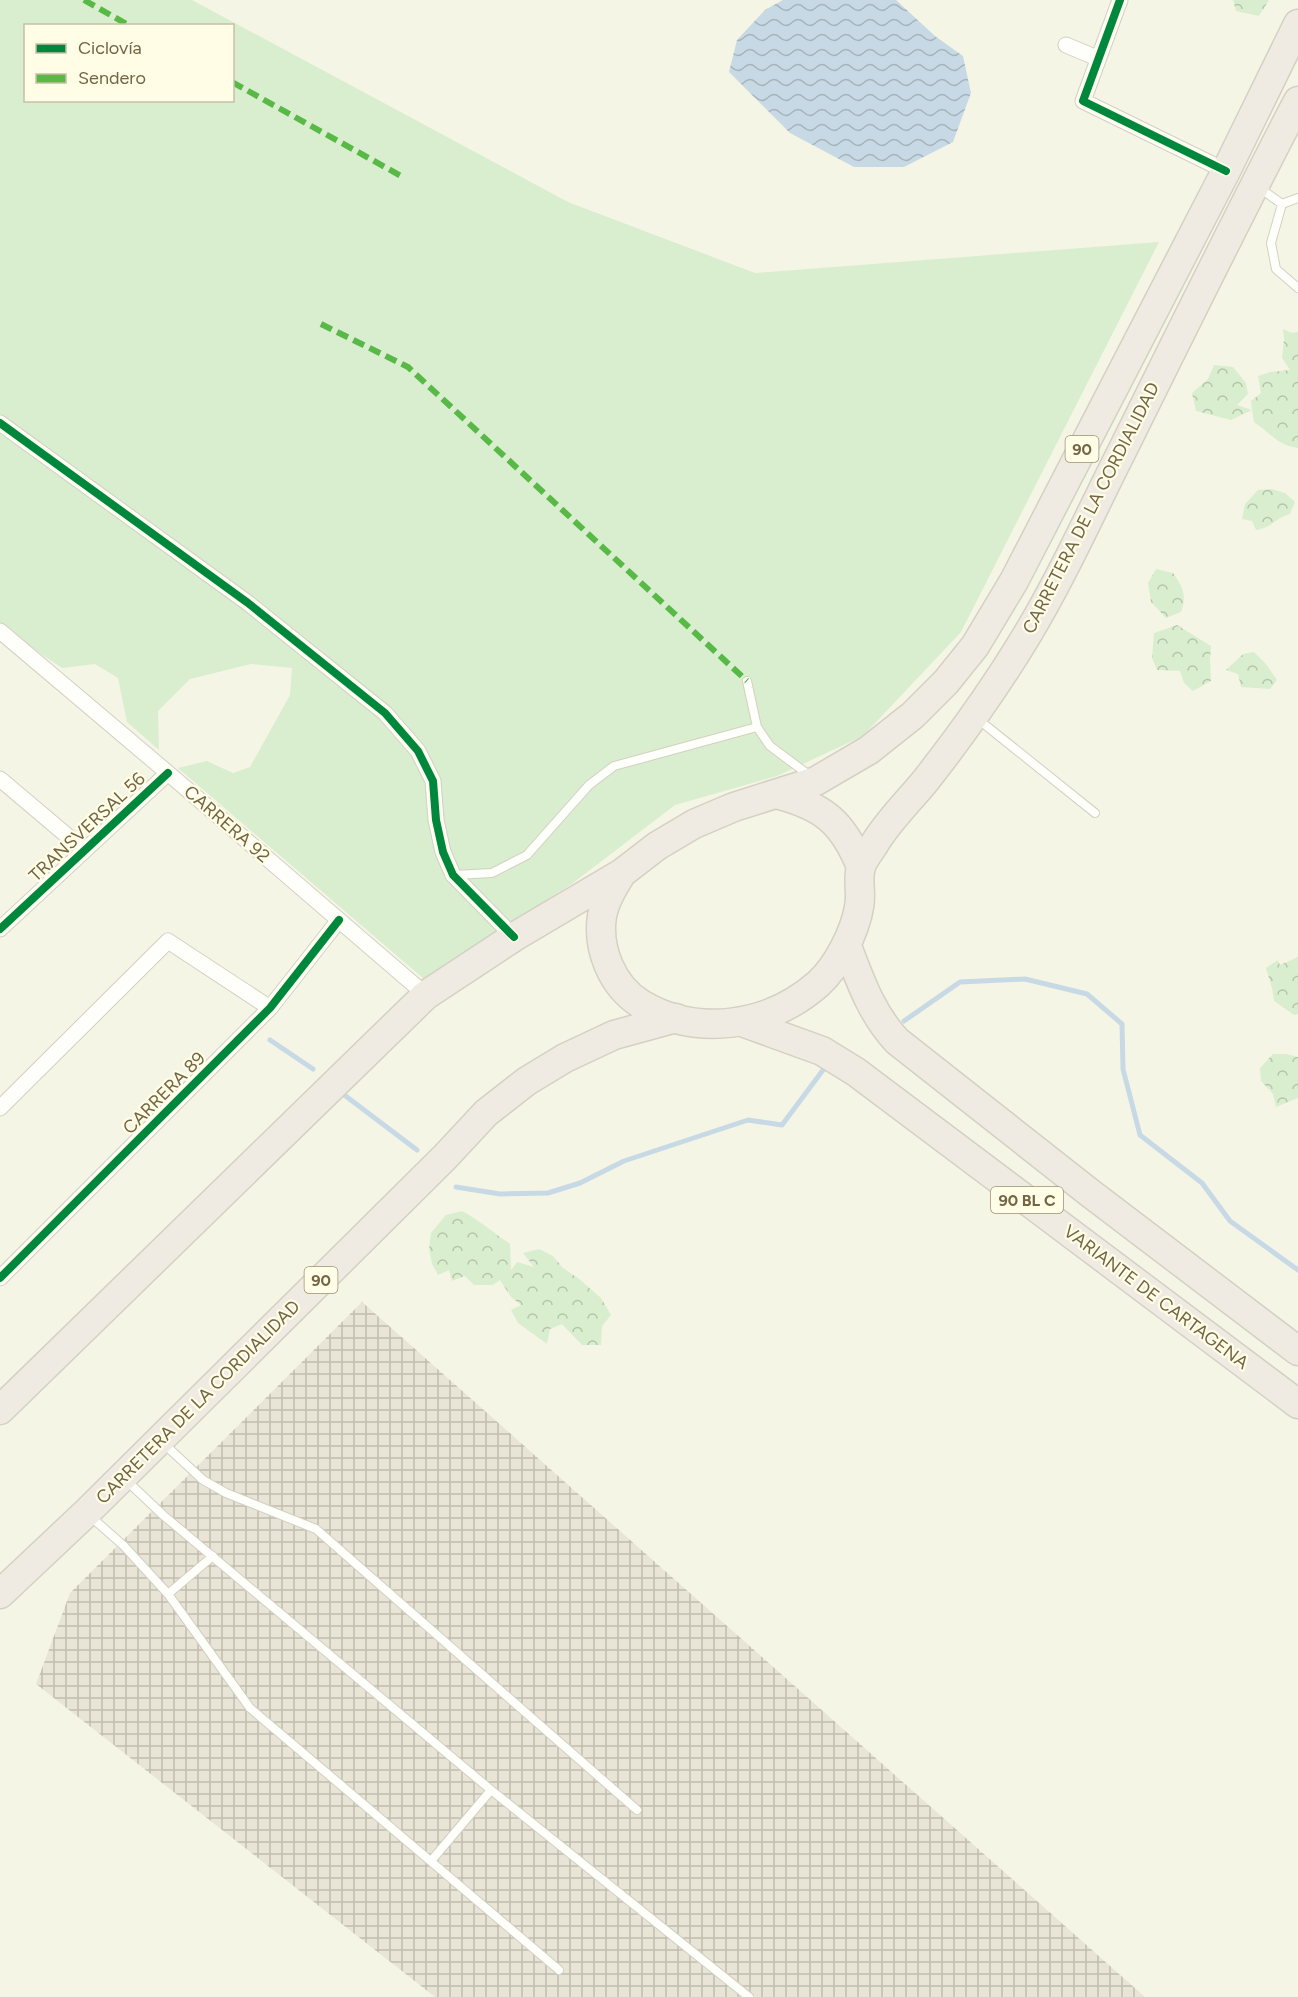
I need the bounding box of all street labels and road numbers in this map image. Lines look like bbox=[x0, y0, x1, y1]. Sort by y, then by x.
street label: CARRETERA DE LA CORDIALIDAD bbox=[1018, 379, 1164, 637]
road number: 90 bbox=[1066, 436, 1098, 462]
street label: TRANSVERSAL 56 bbox=[25, 768, 149, 886]
street label: CARRERA 92 bbox=[180, 781, 274, 867]
street label: CARRERA 89 bbox=[118, 1047, 210, 1139]
road number: 90 BL C bbox=[991, 1187, 1063, 1213]
street label: VARIANTE DE CARTAGENA bbox=[1059, 1220, 1253, 1374]
road number: 90 bbox=[304, 1267, 338, 1293]
street label: CARRETERA DE LA CORDIALIDAD bbox=[92, 1296, 304, 1508]

